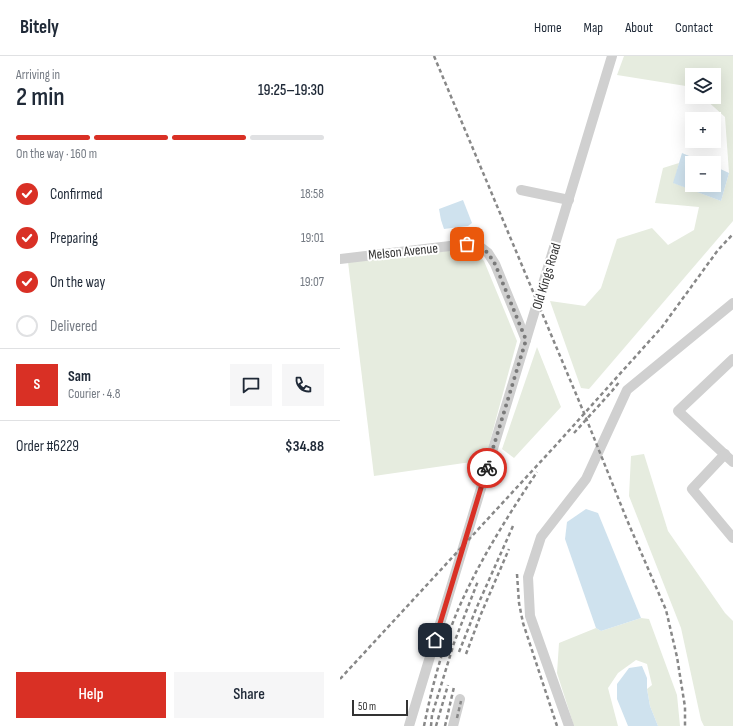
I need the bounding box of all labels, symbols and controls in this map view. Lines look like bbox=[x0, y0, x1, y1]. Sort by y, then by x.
text: Bitely bbox=[20, 16, 59, 39]
text: Home bbox=[534, 19, 562, 36]
text: Map bbox=[584, 19, 603, 36]
text: About bbox=[625, 19, 653, 36]
text: Contact bbox=[675, 19, 713, 36]
text: Arriving in bbox=[16, 67, 60, 83]
map controls bbox=[685, 68, 721, 192]
button: layers bbox=[685, 68, 721, 104]
text: 19:25–19:30 bbox=[258, 81, 324, 100]
text: 2 min bbox=[16, 82, 65, 113]
button: + bbox=[685, 112, 721, 148]
text: On the way · 160 m bbox=[16, 146, 97, 162]
button: − bbox=[685, 156, 721, 192]
icon: check bbox=[16, 183, 38, 205]
text: Confirmed bbox=[50, 185, 103, 204]
text: 18:58 bbox=[300, 186, 324, 202]
icon: check bbox=[16, 227, 38, 249]
pin bbox=[450, 227, 484, 261]
text: Preparing bbox=[50, 229, 98, 248]
text: 19:01 bbox=[301, 230, 324, 246]
icon: bag bbox=[456, 233, 478, 255]
street label: Melson Avenue bbox=[367, 239, 439, 264]
street label: Old Kings Road bbox=[528, 241, 565, 311]
icon: check bbox=[16, 271, 38, 293]
text: On the way bbox=[50, 273, 105, 292]
text: 19:07 bbox=[300, 274, 324, 290]
text: Delivered bbox=[50, 317, 97, 336]
button: chat bbox=[230, 364, 272, 406]
button: phone bbox=[282, 364, 324, 406]
text: Sam bbox=[68, 367, 91, 386]
text: S bbox=[34, 375, 40, 394]
text: Courier · 4.8 bbox=[68, 386, 120, 402]
text: Order #6229 bbox=[16, 437, 79, 456]
text: $34.88 bbox=[285, 437, 324, 456]
courier bbox=[467, 448, 507, 488]
icon: bike bbox=[476, 457, 498, 479]
pin bbox=[418, 623, 452, 657]
icon: home bbox=[424, 629, 446, 651]
button: Help bbox=[16, 672, 166, 718]
button: Share bbox=[174, 672, 324, 718]
scale bar bbox=[352, 698, 408, 717]
text: 50 m bbox=[358, 700, 376, 713]

